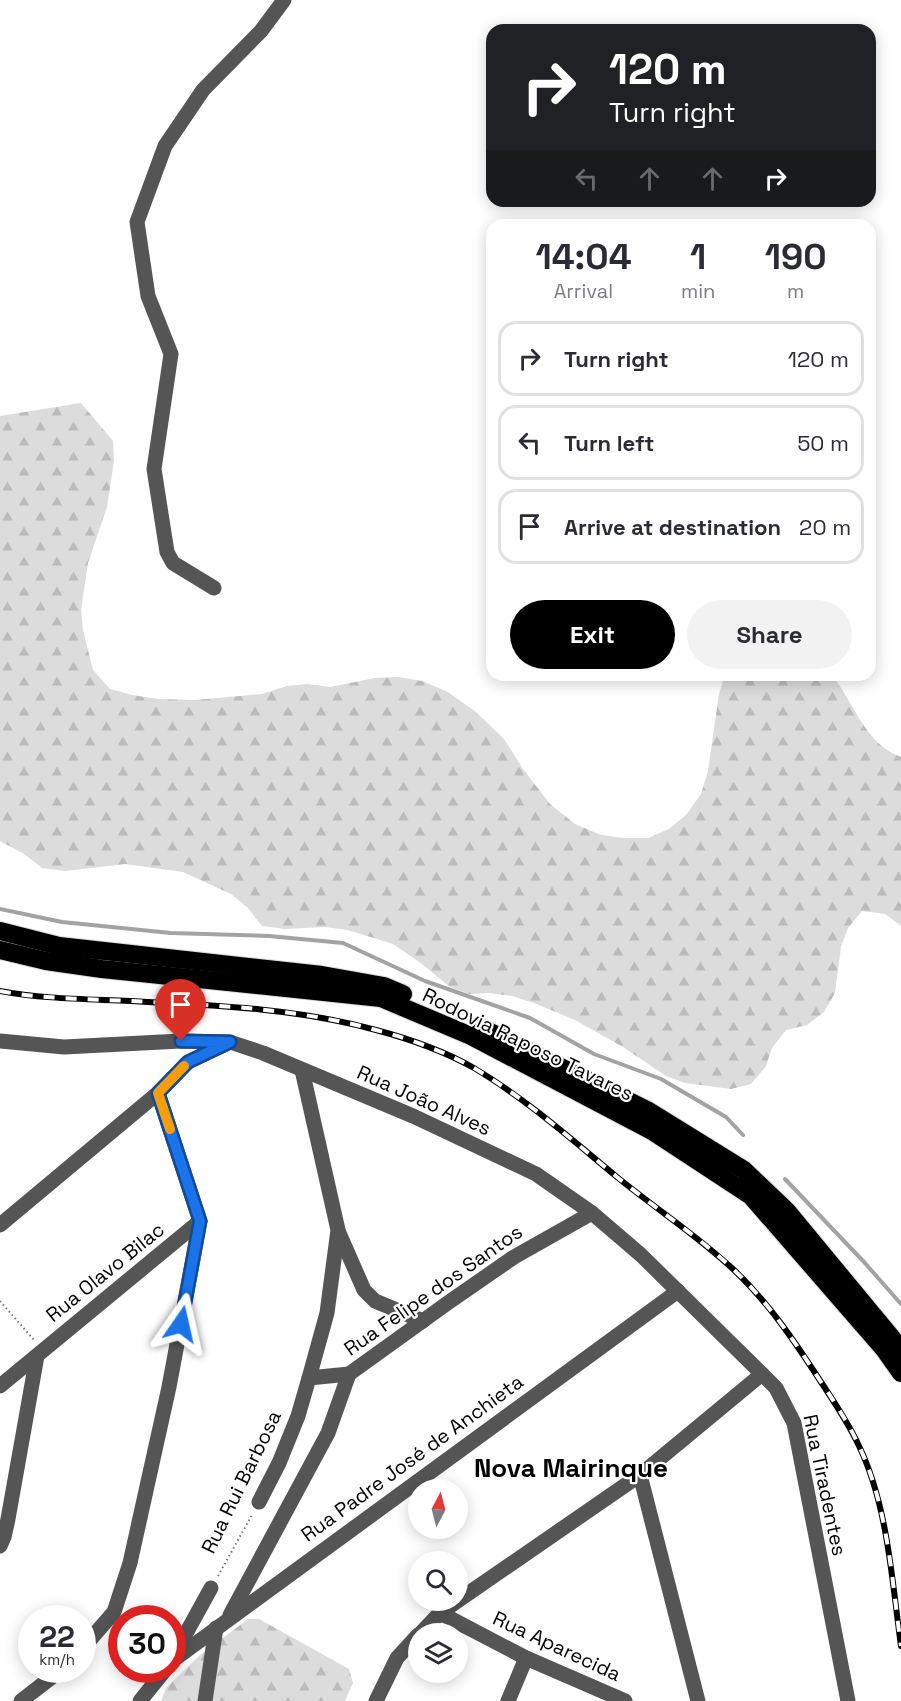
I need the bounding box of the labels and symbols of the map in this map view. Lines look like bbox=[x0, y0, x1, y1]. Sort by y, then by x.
pin bbox=[155, 979, 206, 1041]
street label: Rodovia Raposo Tavares bbox=[418, 982, 638, 1106]
street label: Rua João Alves bbox=[353, 1059, 495, 1141]
street label: Rua Olavo Bilac bbox=[41, 1216, 169, 1328]
street label: Rua Felipe dos Santos bbox=[339, 1219, 527, 1361]
position arrow bbox=[149, 1292, 213, 1356]
street label: Rua Padre José de Anchieta bbox=[296, 1369, 528, 1547]
street label: Rua Rui Barbosa bbox=[195, 1406, 287, 1558]
street label: Rua Tiradentes bbox=[797, 1412, 853, 1558]
district label: Nova Mairinque bbox=[474, 1451, 668, 1485]
north arrow bbox=[408, 1479, 468, 1539]
speed limit sign: 30 bbox=[108, 1605, 186, 1683]
street label: Rua Aparecida bbox=[489, 1605, 625, 1687]

